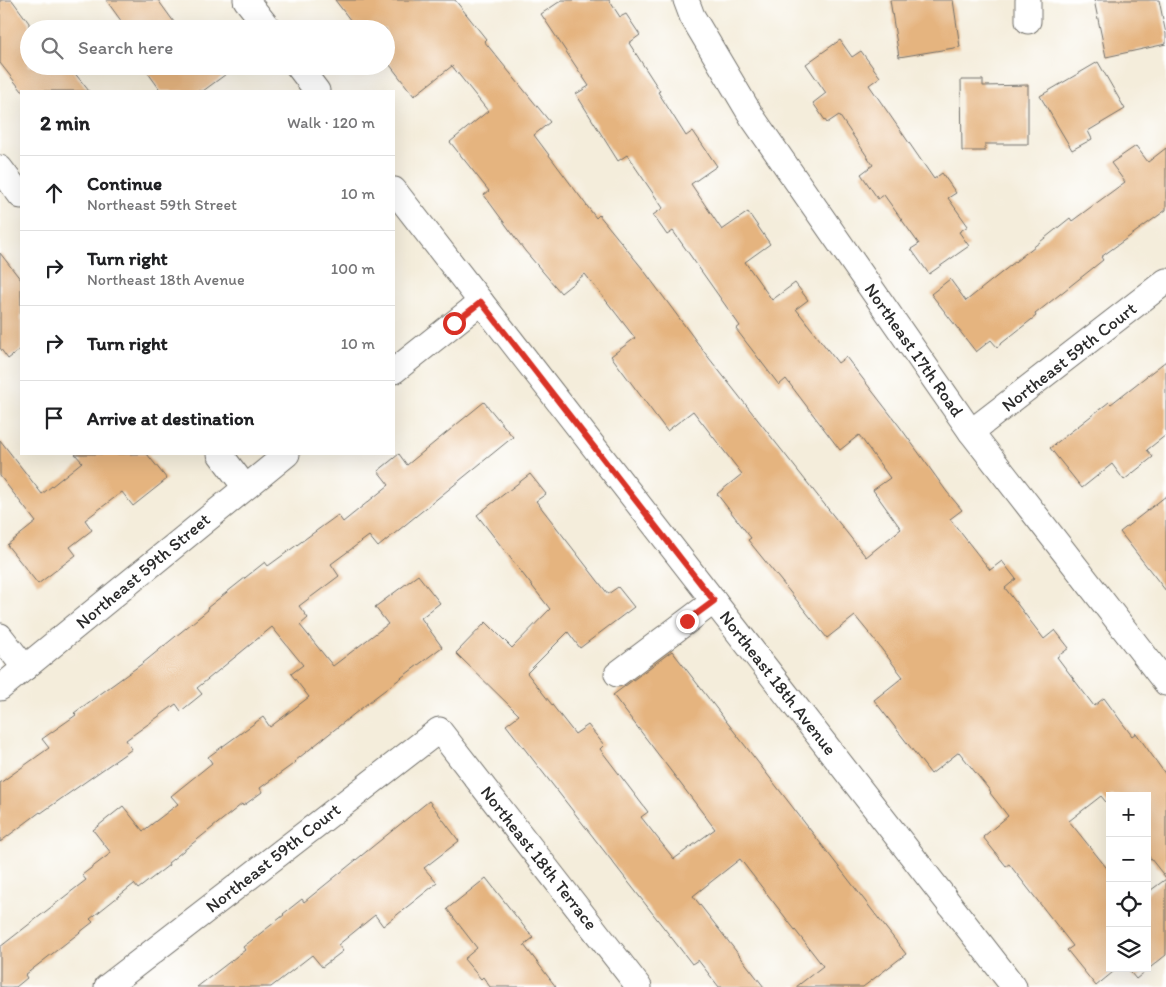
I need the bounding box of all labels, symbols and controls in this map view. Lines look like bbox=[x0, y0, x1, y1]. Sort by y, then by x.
search box bbox=[20, 20, 395, 75]
icon: search bbox=[38, 34, 66, 62]
text: Search here bbox=[78, 36, 173, 59]
text: 2 min bbox=[40, 110, 90, 135]
text: Walk · 120 m bbox=[287, 113, 375, 132]
text: Continue bbox=[87, 172, 162, 195]
icon: ahead bbox=[40, 179, 68, 207]
text: 10 m bbox=[341, 184, 375, 203]
text: Northeast 59th Street bbox=[87, 195, 237, 214]
text: Turn right bbox=[87, 247, 168, 270]
icon: right bbox=[40, 254, 68, 282]
text: 100 m bbox=[331, 259, 375, 278]
text: Northeast 18th Avenue bbox=[87, 270, 245, 289]
street label: Northeast 17th Road bbox=[860, 279, 968, 421]
street label: Northeast 59th Court bbox=[997, 297, 1141, 416]
route start bbox=[443, 312, 466, 335]
icon: right bbox=[40, 329, 68, 357]
text: Turn right bbox=[87, 332, 168, 355]
text: 10 m bbox=[341, 334, 375, 353]
icon: arrive bbox=[40, 404, 68, 432]
text: Arrive at destination bbox=[87, 407, 254, 430]
street label: Northeast 59th Street bbox=[71, 508, 215, 634]
street label: Northeast 18th Avenue bbox=[715, 606, 841, 760]
route end bbox=[676, 610, 699, 633]
street label: Northeast 18th Terrace bbox=[476, 781, 602, 935]
map controls bbox=[1106, 792, 1151, 972]
button: + bbox=[1106, 792, 1151, 837]
street label: Northeast 59th Court bbox=[201, 798, 345, 917]
button: − bbox=[1106, 837, 1151, 882]
button: locate bbox=[1106, 882, 1151, 927]
button: layers bbox=[1106, 927, 1151, 972]

